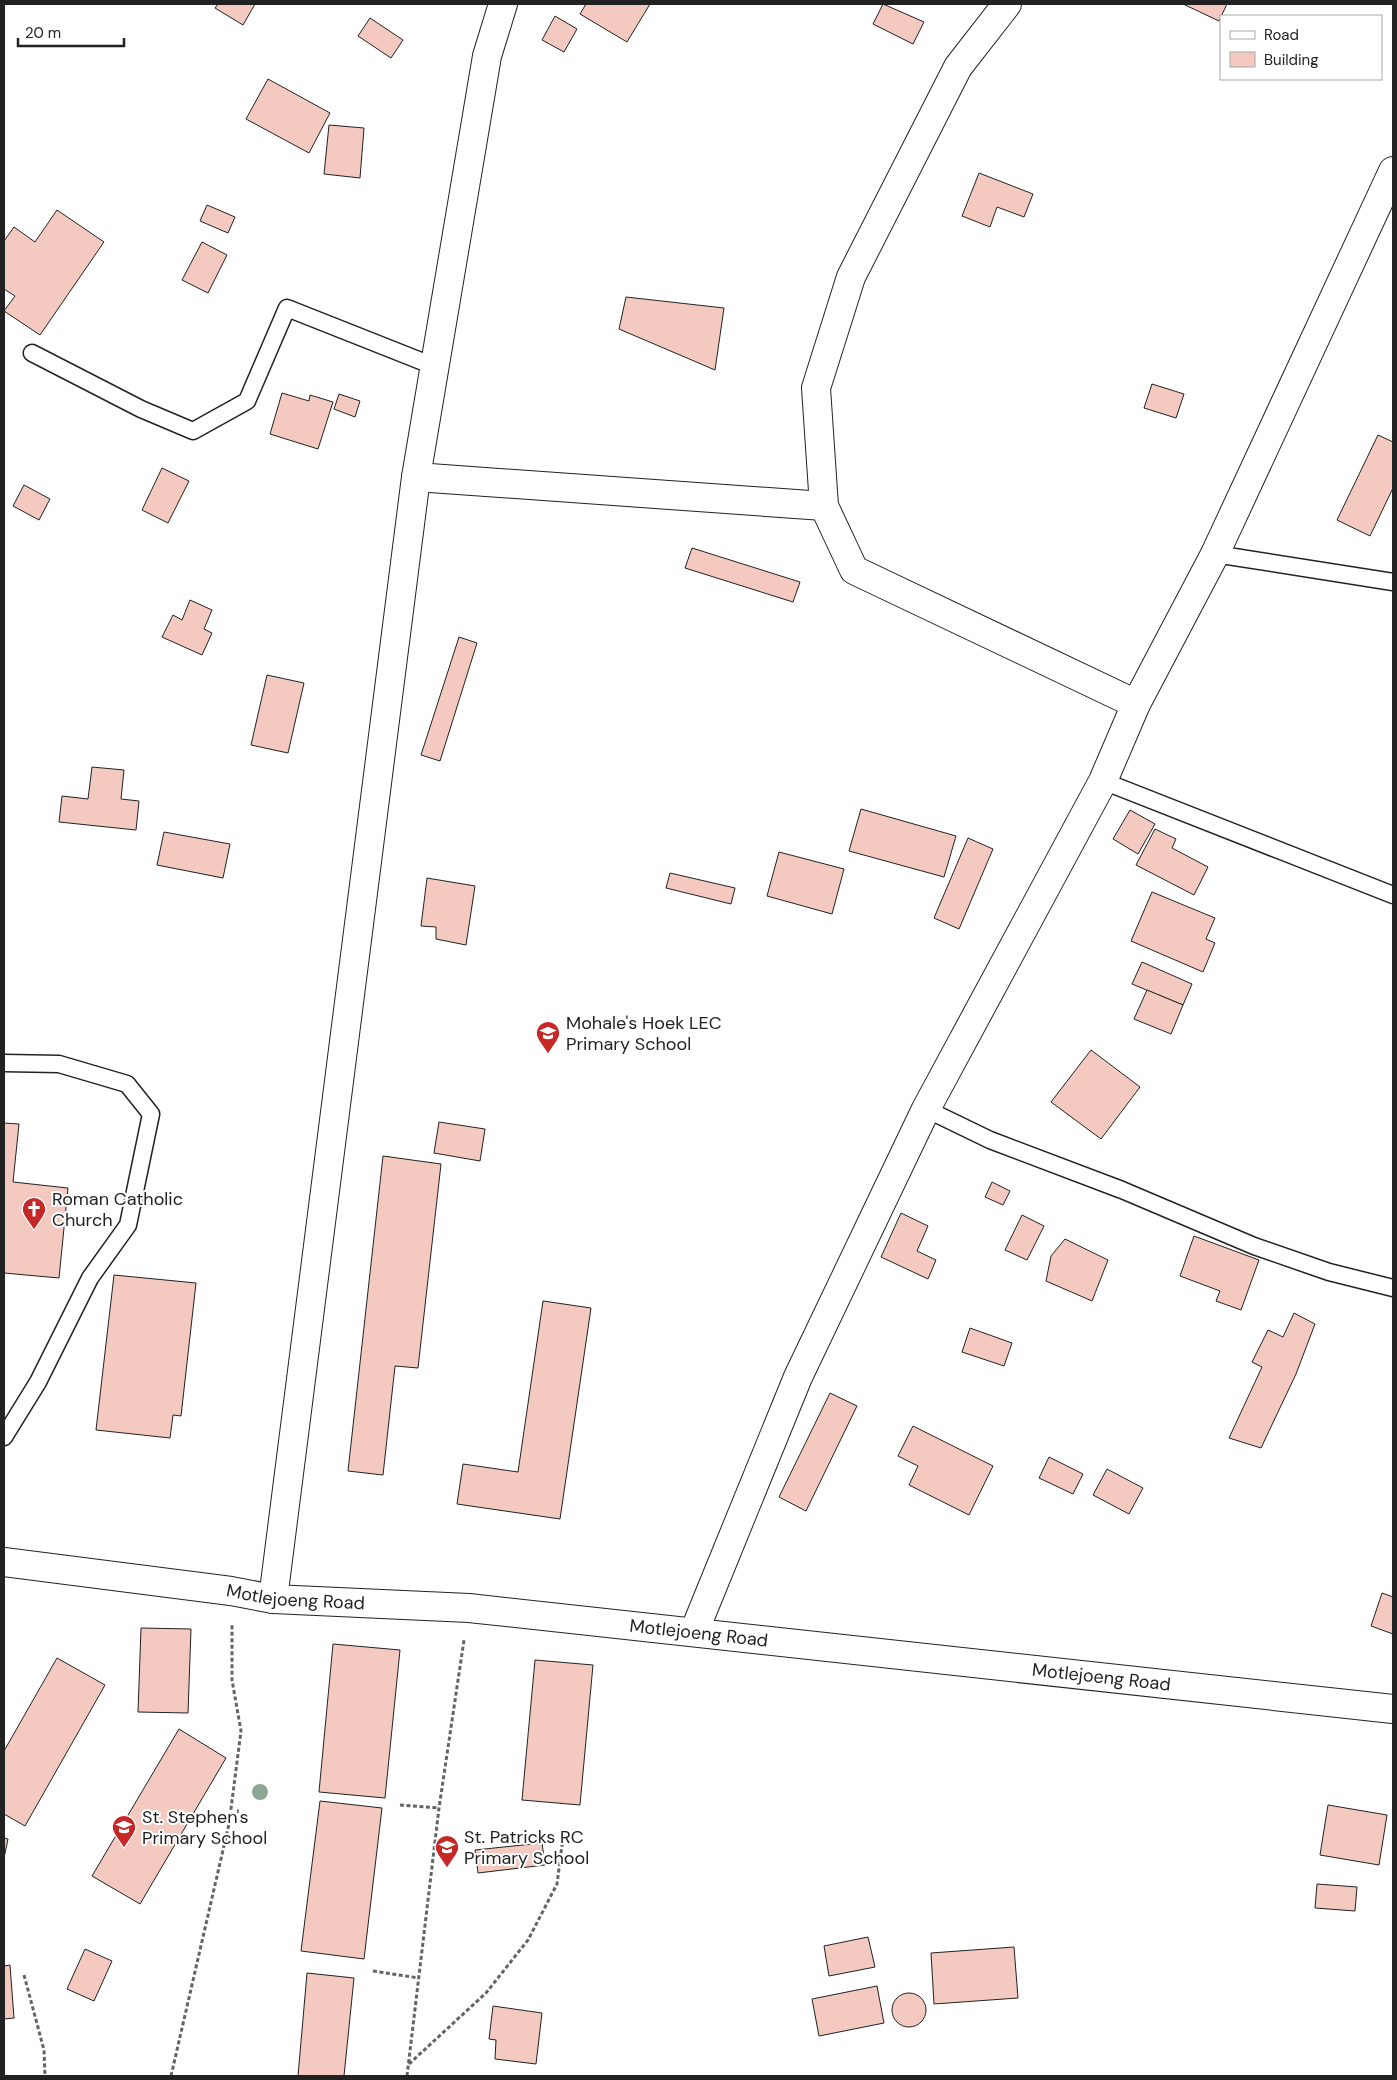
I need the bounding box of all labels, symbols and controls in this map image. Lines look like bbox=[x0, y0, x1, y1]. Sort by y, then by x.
scale bar bbox=[18, 15, 124, 47]
legend bbox=[1220, 15, 1382, 80]
text: 20 m bbox=[25, 23, 61, 43]
text: Road bbox=[1264, 25, 1299, 45]
text: Building bbox=[1264, 50, 1319, 70]
place label: Mohale's Hoek LEC Primary School bbox=[566, 1011, 722, 1056]
school or university icon: Mohale's Hoek LEC Primary School bbox=[535, 1020, 561, 1054]
place label: Roman Catholic Church bbox=[52, 1187, 183, 1232]
church icon: Roman Catholic Church bbox=[21, 1196, 47, 1230]
street label: Motlejoeng Road bbox=[224, 1578, 365, 1615]
street label: Motlejoeng Road bbox=[628, 1614, 769, 1653]
street label: Motlejoeng Road bbox=[1031, 1658, 1172, 1697]
place label: St. Stephen's Primary School bbox=[142, 1805, 267, 1850]
school or university icon: St. Stephen's Primary School bbox=[111, 1814, 137, 1848]
place label: St. Patricks RC Primary School bbox=[464, 1825, 589, 1870]
school or university icon: St. Patricks RC Primary School bbox=[434, 1834, 460, 1868]

